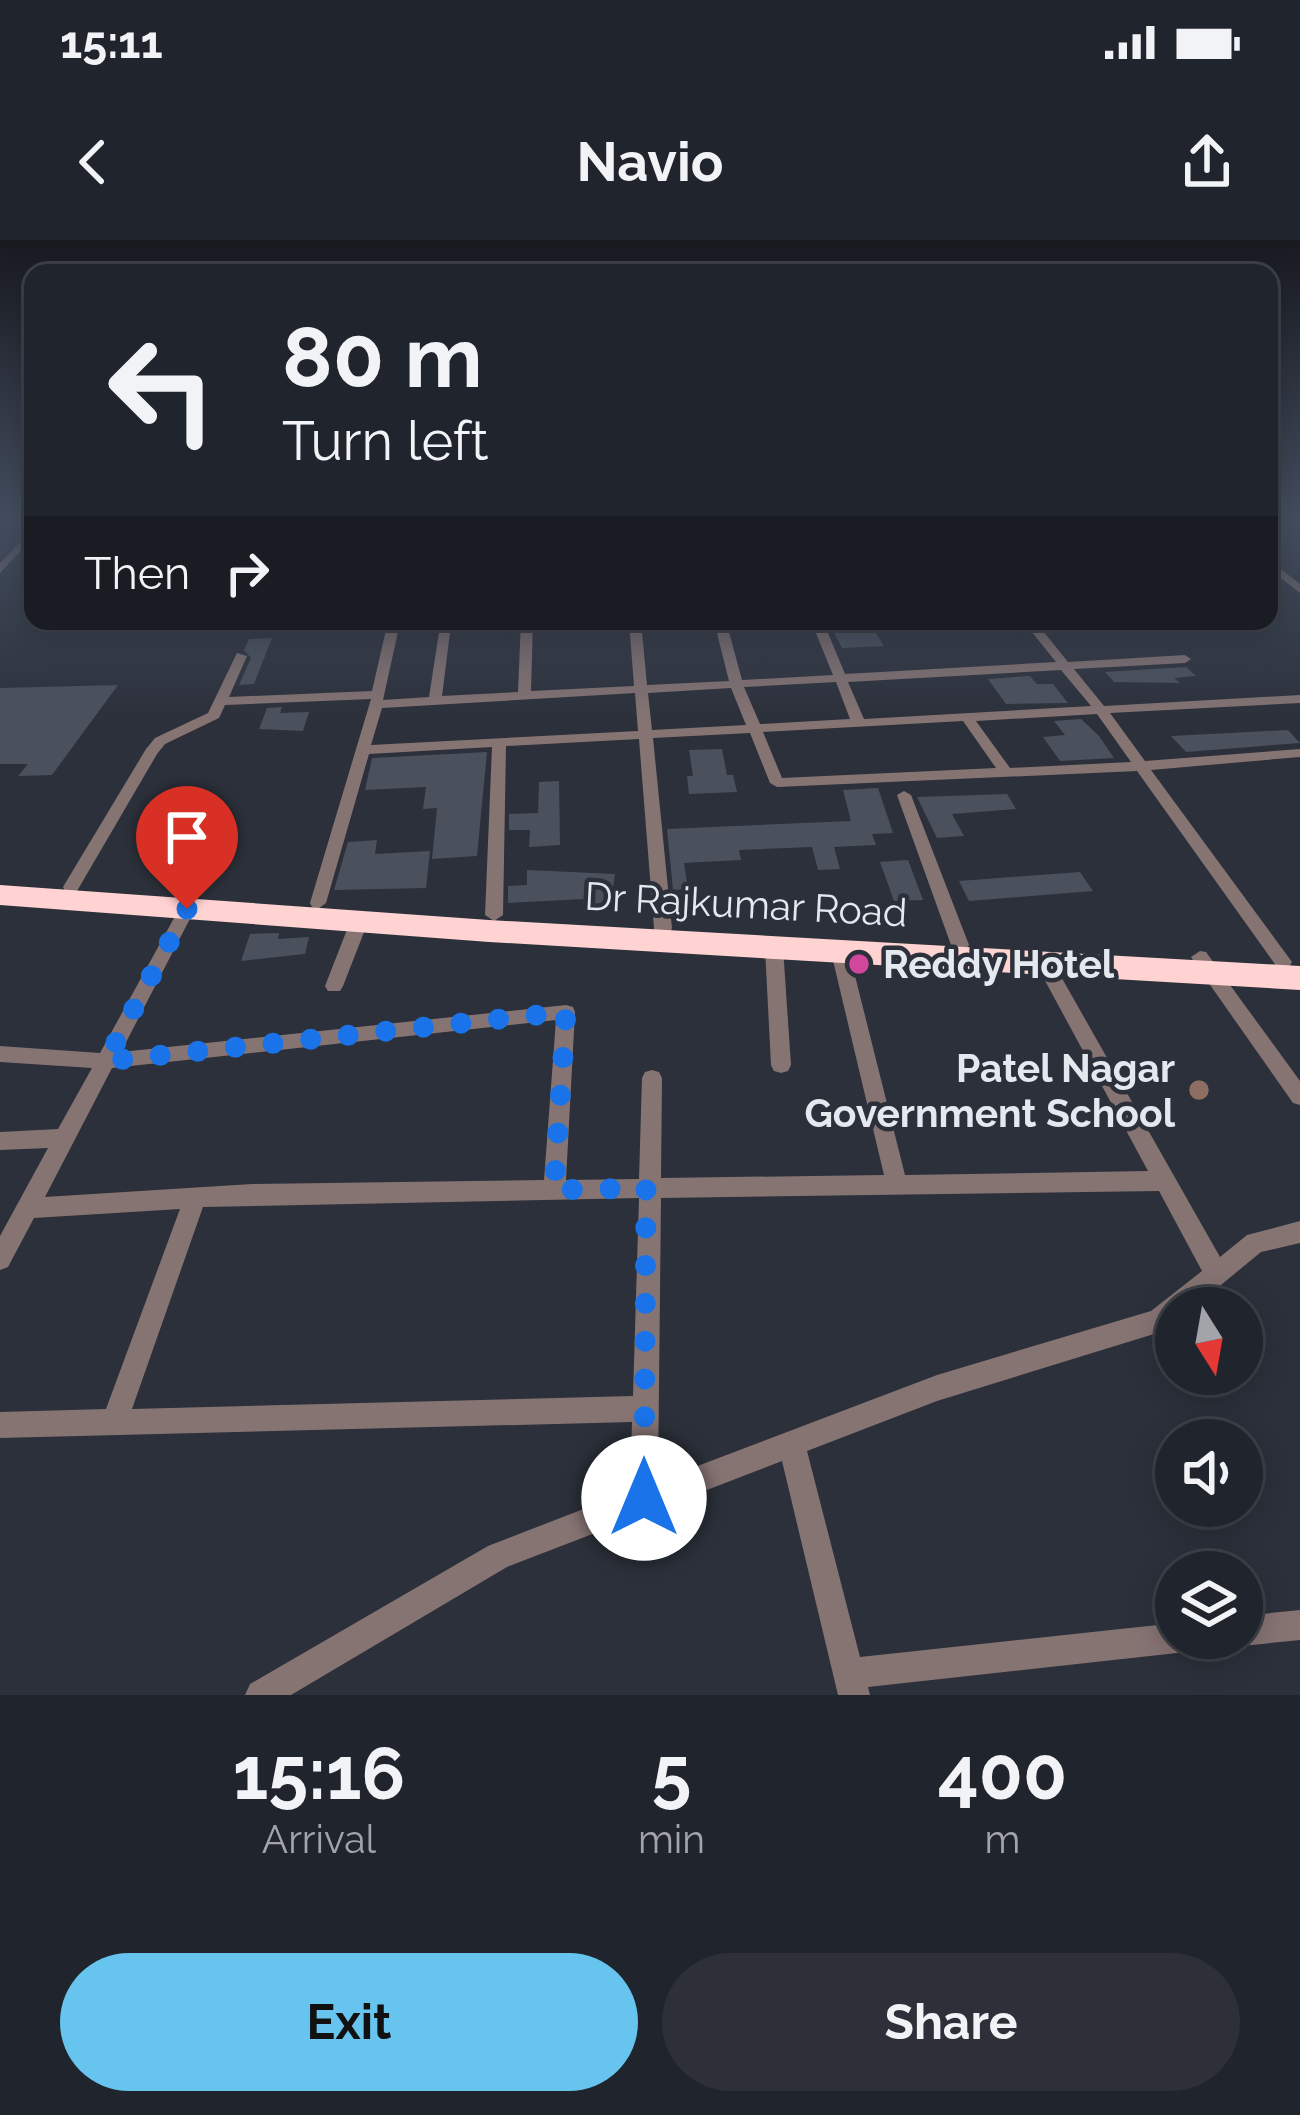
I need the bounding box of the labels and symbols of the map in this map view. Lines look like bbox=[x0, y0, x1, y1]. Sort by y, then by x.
pin bbox=[136, 786, 238, 909]
street label: Dr Rajkumar Road bbox=[584, 873, 908, 935]
place label: Reddy Hotel bbox=[883, 941, 1115, 987]
marker: Reddy Hotel bbox=[846, 951, 872, 977]
place label: Patel Nagar Government School bbox=[804, 1045, 1176, 1136]
marker: Patel Nagar Government School bbox=[1186, 1077, 1212, 1103]
north arrow bbox=[1155, 1287, 1263, 1395]
position arrow bbox=[581, 1435, 707, 1561]

